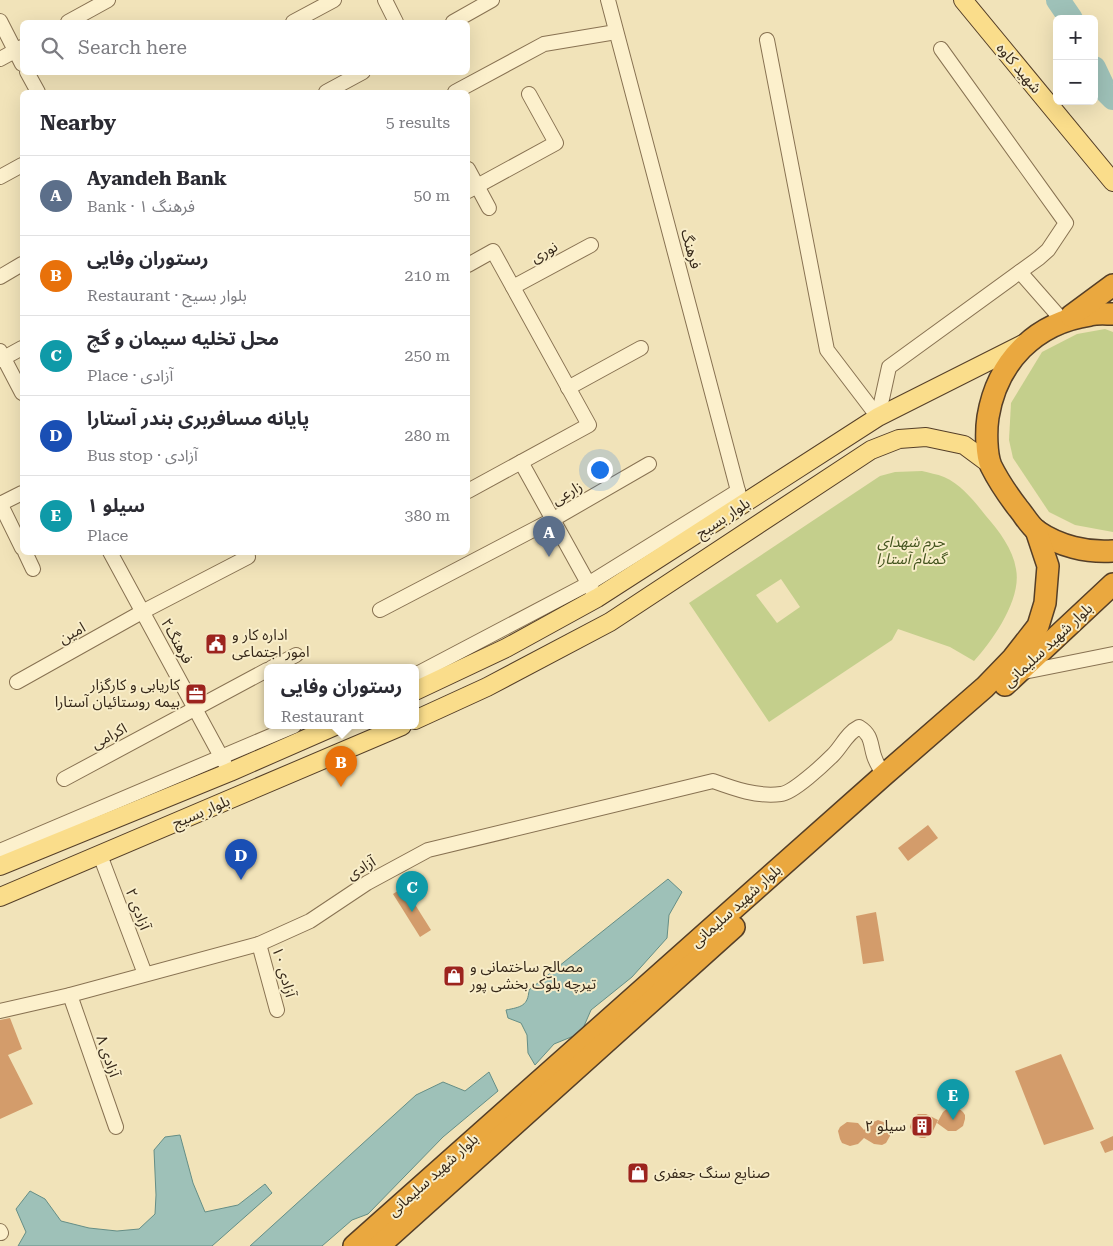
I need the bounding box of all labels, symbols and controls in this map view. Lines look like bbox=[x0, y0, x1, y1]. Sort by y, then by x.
map controls bbox=[1053, 15, 1098, 105]
button: + bbox=[1053, 15, 1098, 60]
search box bbox=[20, 20, 470, 75]
icon: search bbox=[38, 34, 66, 62]
text: Search here bbox=[78, 36, 187, 59]
street label: شهید کاوه bbox=[993, 39, 1045, 97]
button: − bbox=[1053, 60, 1098, 105]
text: Nearby bbox=[40, 111, 116, 135]
text: 5 results bbox=[386, 113, 450, 132]
text: Ayandeh Bank bbox=[87, 167, 227, 190]
text: A bbox=[50, 186, 62, 205]
text: 50 m bbox=[413, 186, 450, 205]
text: Bank · فرهنگ ۱ bbox=[87, 197, 195, 216]
street label: فرهنگ bbox=[677, 227, 705, 271]
street label: نوری bbox=[527, 237, 561, 267]
text: رستوران وفایی bbox=[87, 247, 208, 270]
text: B bbox=[50, 266, 62, 285]
text: 210 m bbox=[404, 266, 450, 285]
text: Restaurant · بلوار بسیج bbox=[87, 286, 247, 305]
text: محل تخلیه سیمان و گچ bbox=[87, 327, 279, 350]
text: C bbox=[50, 346, 62, 365]
text: 250 m bbox=[404, 346, 450, 365]
text: Place · آزادی bbox=[87, 366, 173, 385]
text: پایانه مسافربری بندر آستارا bbox=[87, 407, 309, 430]
text: D bbox=[50, 426, 62, 445]
text: 280 m bbox=[404, 426, 450, 445]
text: Bus stop · آزادی bbox=[87, 446, 198, 465]
your location bbox=[587, 457, 613, 483]
street label: زارعی bbox=[548, 477, 586, 509]
text: سیلو ۱ bbox=[87, 494, 145, 517]
street label: بلوار بسیج bbox=[693, 494, 755, 545]
text: E bbox=[51, 506, 61, 525]
text: 380 m bbox=[404, 506, 450, 525]
pin: A bbox=[533, 516, 565, 557]
text: Place bbox=[87, 526, 128, 545]
park label: حرم شهدای گمنام آستارا bbox=[876, 533, 949, 570]
street label: بلوار شهید سلیمانی bbox=[1000, 599, 1096, 691]
street label: فرهنگ۲ bbox=[157, 615, 197, 667]
street label: امین bbox=[55, 618, 89, 648]
place label: اداره کار و امور اجتماعی bbox=[232, 626, 309, 661]
public building icon: اداره کار و امور اجتماعی bbox=[204, 632, 228, 656]
popup bbox=[264, 664, 419, 729]
text: رستوران وفایی bbox=[281, 675, 402, 698]
place label: کاریابی و کارگزار بیمه روستائیان آستارا bbox=[55, 676, 181, 711]
office icon: کاریابی و کارگزار بیمه روستائیان آستارا bbox=[184, 682, 208, 706]
text: Restaurant bbox=[281, 707, 364, 726]
street label: اکرامی bbox=[88, 719, 130, 753]
pin: B bbox=[325, 746, 357, 787]
street label: بلوار بسیج bbox=[170, 792, 234, 835]
pin: D bbox=[225, 839, 257, 880]
street label: آزادی bbox=[343, 852, 379, 884]
street label: بلوار شهید سلیمانی bbox=[687, 861, 785, 951]
pin: C bbox=[396, 871, 428, 912]
street label: آزادی ۲ bbox=[122, 886, 154, 933]
street label: آزادی ۱۰ bbox=[268, 945, 300, 1000]
place label: مصالح ساختمانی و تیرچه بلوک بخشی پور bbox=[469, 958, 596, 994]
shop icon: مصالح ساختمانی و تیرچه بلوک بخشی پور bbox=[442, 964, 466, 988]
street label: آزادی ۸ bbox=[92, 1033, 124, 1080]
pin: E bbox=[937, 1079, 969, 1120]
building icon: سیلو ۲ bbox=[910, 1114, 934, 1138]
place label: سیلو ۲ bbox=[865, 1117, 906, 1135]
street label: بلوار شهید سلیمانی bbox=[384, 1130, 482, 1220]
shop icon: صنایع سنگ جعفری bbox=[626, 1161, 650, 1185]
place label: صنایع سنگ جعفری bbox=[654, 1164, 770, 1185]

